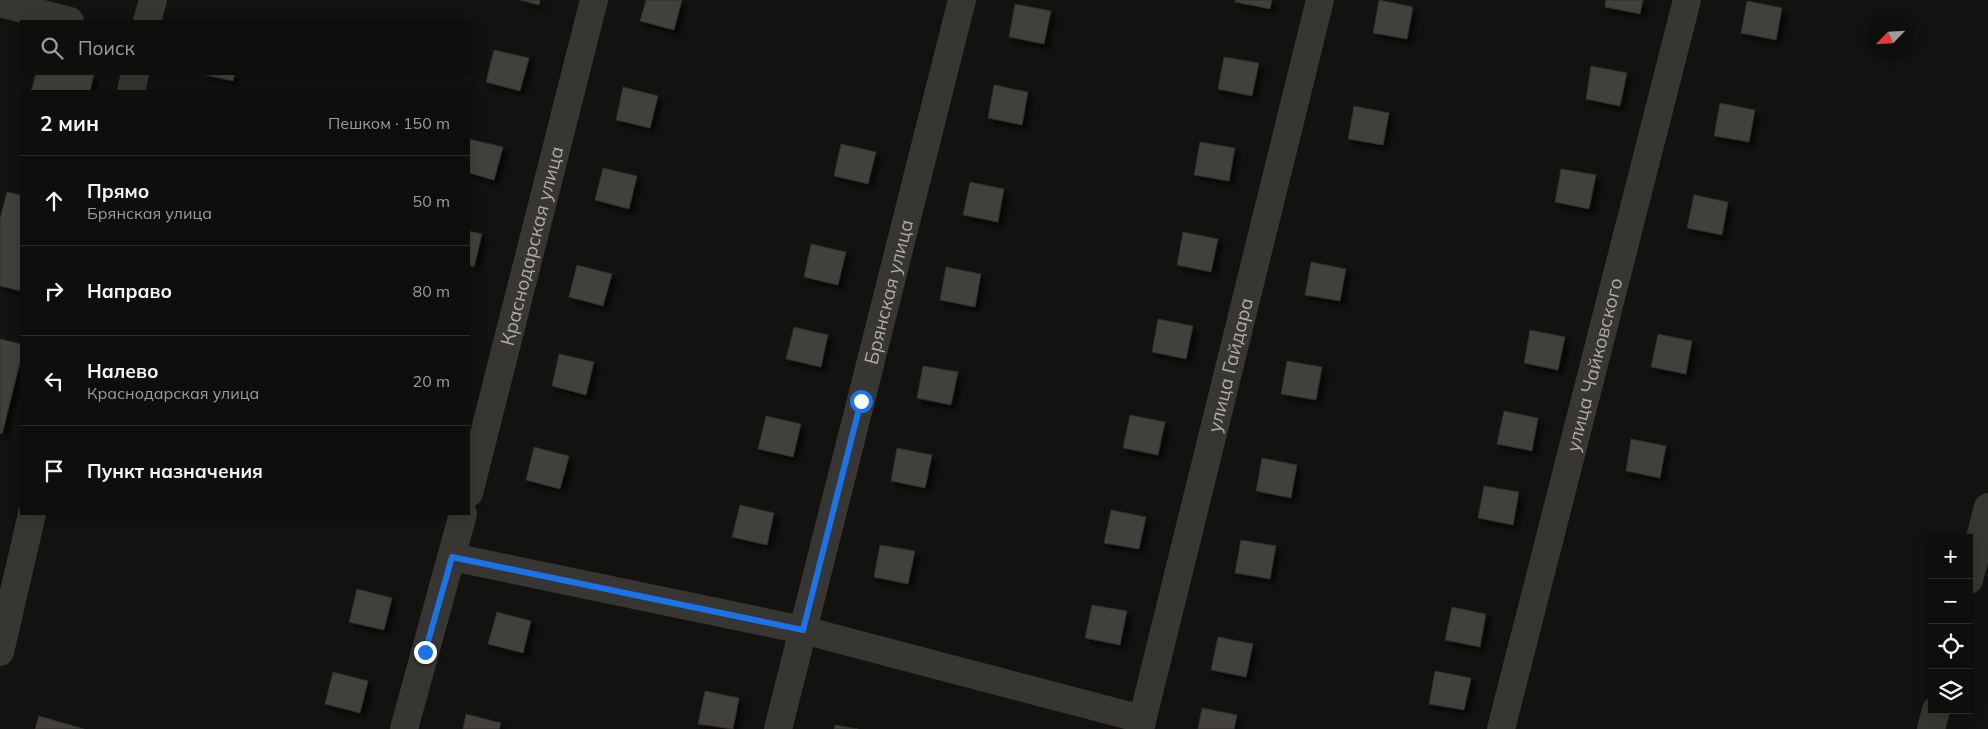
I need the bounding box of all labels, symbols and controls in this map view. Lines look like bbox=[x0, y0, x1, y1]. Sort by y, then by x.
north arrow bbox=[1868, 15, 1913, 60]
search box bbox=[20, 20, 470, 75]
icon: search bbox=[38, 34, 66, 62]
text: Поиск bbox=[78, 36, 135, 60]
text: 2 мин bbox=[40, 110, 99, 136]
text: Пешком · 150 m bbox=[328, 113, 450, 133]
street label: Краснодарская улица bbox=[495, 144, 568, 348]
text: Прямо bbox=[87, 179, 149, 203]
icon: ahead bbox=[40, 187, 68, 215]
text: 50 m bbox=[413, 191, 450, 211]
text: Брянская улица bbox=[87, 203, 212, 223]
street label: Брянская улица bbox=[859, 217, 918, 367]
street label: улица Чайковского bbox=[1560, 275, 1628, 454]
icon: right bbox=[40, 277, 68, 305]
text: Направо bbox=[87, 279, 172, 303]
text: 80 m bbox=[413, 281, 450, 301]
street label: улица Гайдара bbox=[1202, 295, 1258, 435]
text: Налево bbox=[87, 359, 159, 383]
icon: left bbox=[40, 367, 68, 395]
text: 20 m bbox=[413, 371, 450, 391]
text: Краснодарская улица bbox=[87, 383, 259, 403]
route start bbox=[850, 390, 873, 413]
icon: arrive bbox=[40, 457, 68, 485]
text: Пункт назначения bbox=[87, 459, 263, 483]
map controls bbox=[1928, 534, 1973, 714]
button: + bbox=[1928, 534, 1973, 579]
button: − bbox=[1928, 579, 1973, 624]
button: locate bbox=[1928, 624, 1973, 669]
route end bbox=[414, 641, 437, 664]
button: layers bbox=[1928, 669, 1973, 714]

